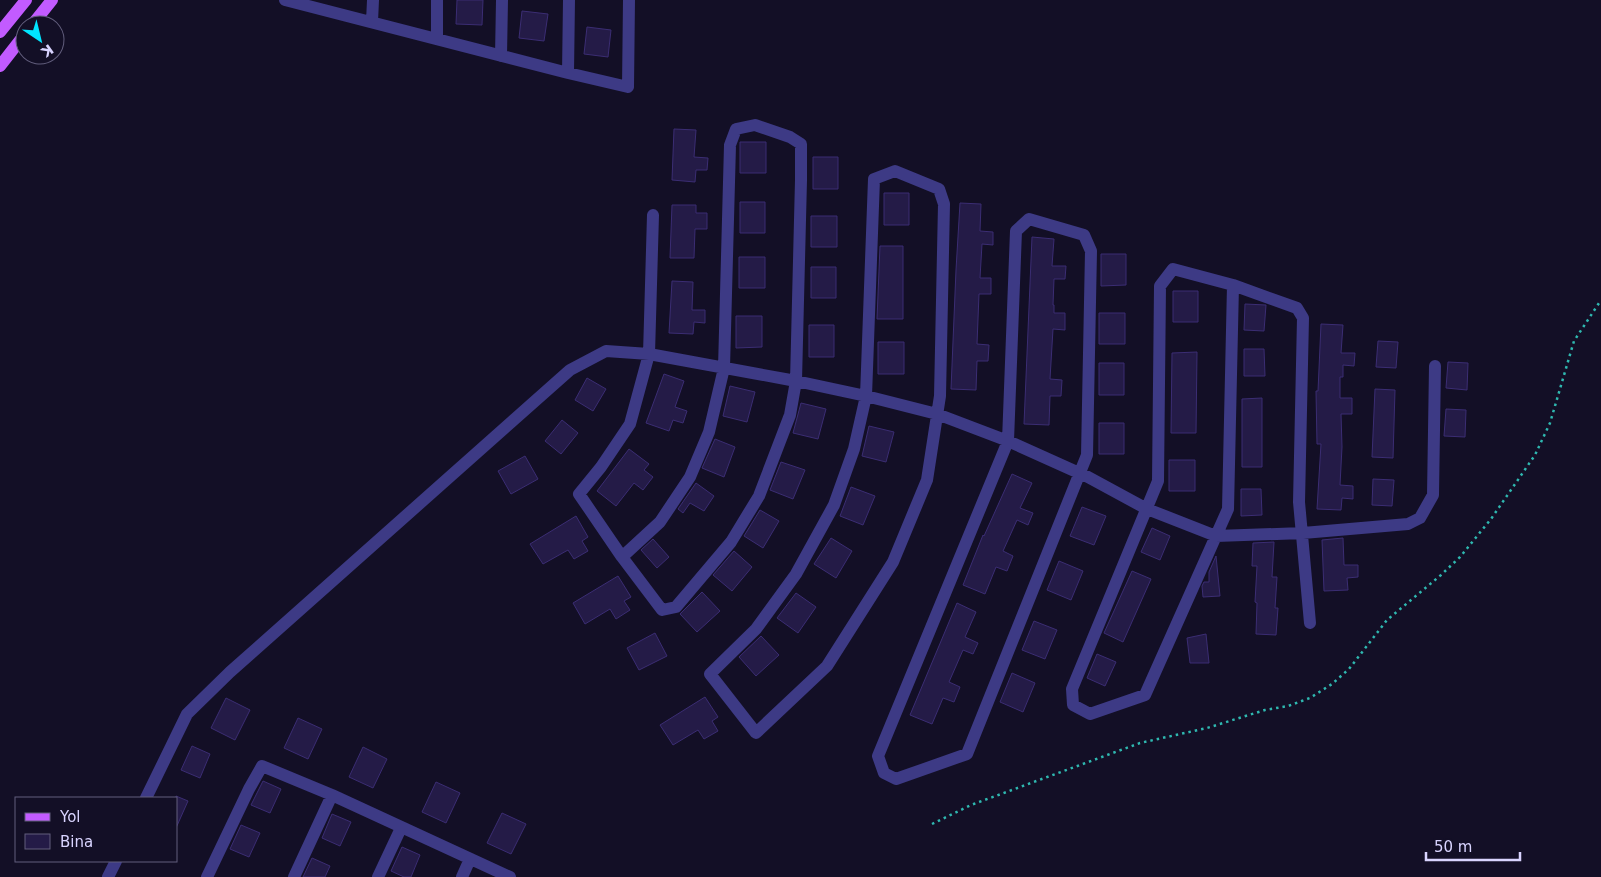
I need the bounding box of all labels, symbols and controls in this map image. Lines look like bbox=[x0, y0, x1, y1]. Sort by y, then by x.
north arrow bbox=[15, 15, 65, 65]
text: K bbox=[37, 41, 56, 61]
legend bbox=[15, 797, 178, 862]
text: Yol bbox=[59, 808, 81, 826]
scale bar bbox=[1426, 830, 1520, 862]
text: Bina bbox=[60, 833, 93, 851]
text: 50 m bbox=[1434, 838, 1472, 856]

